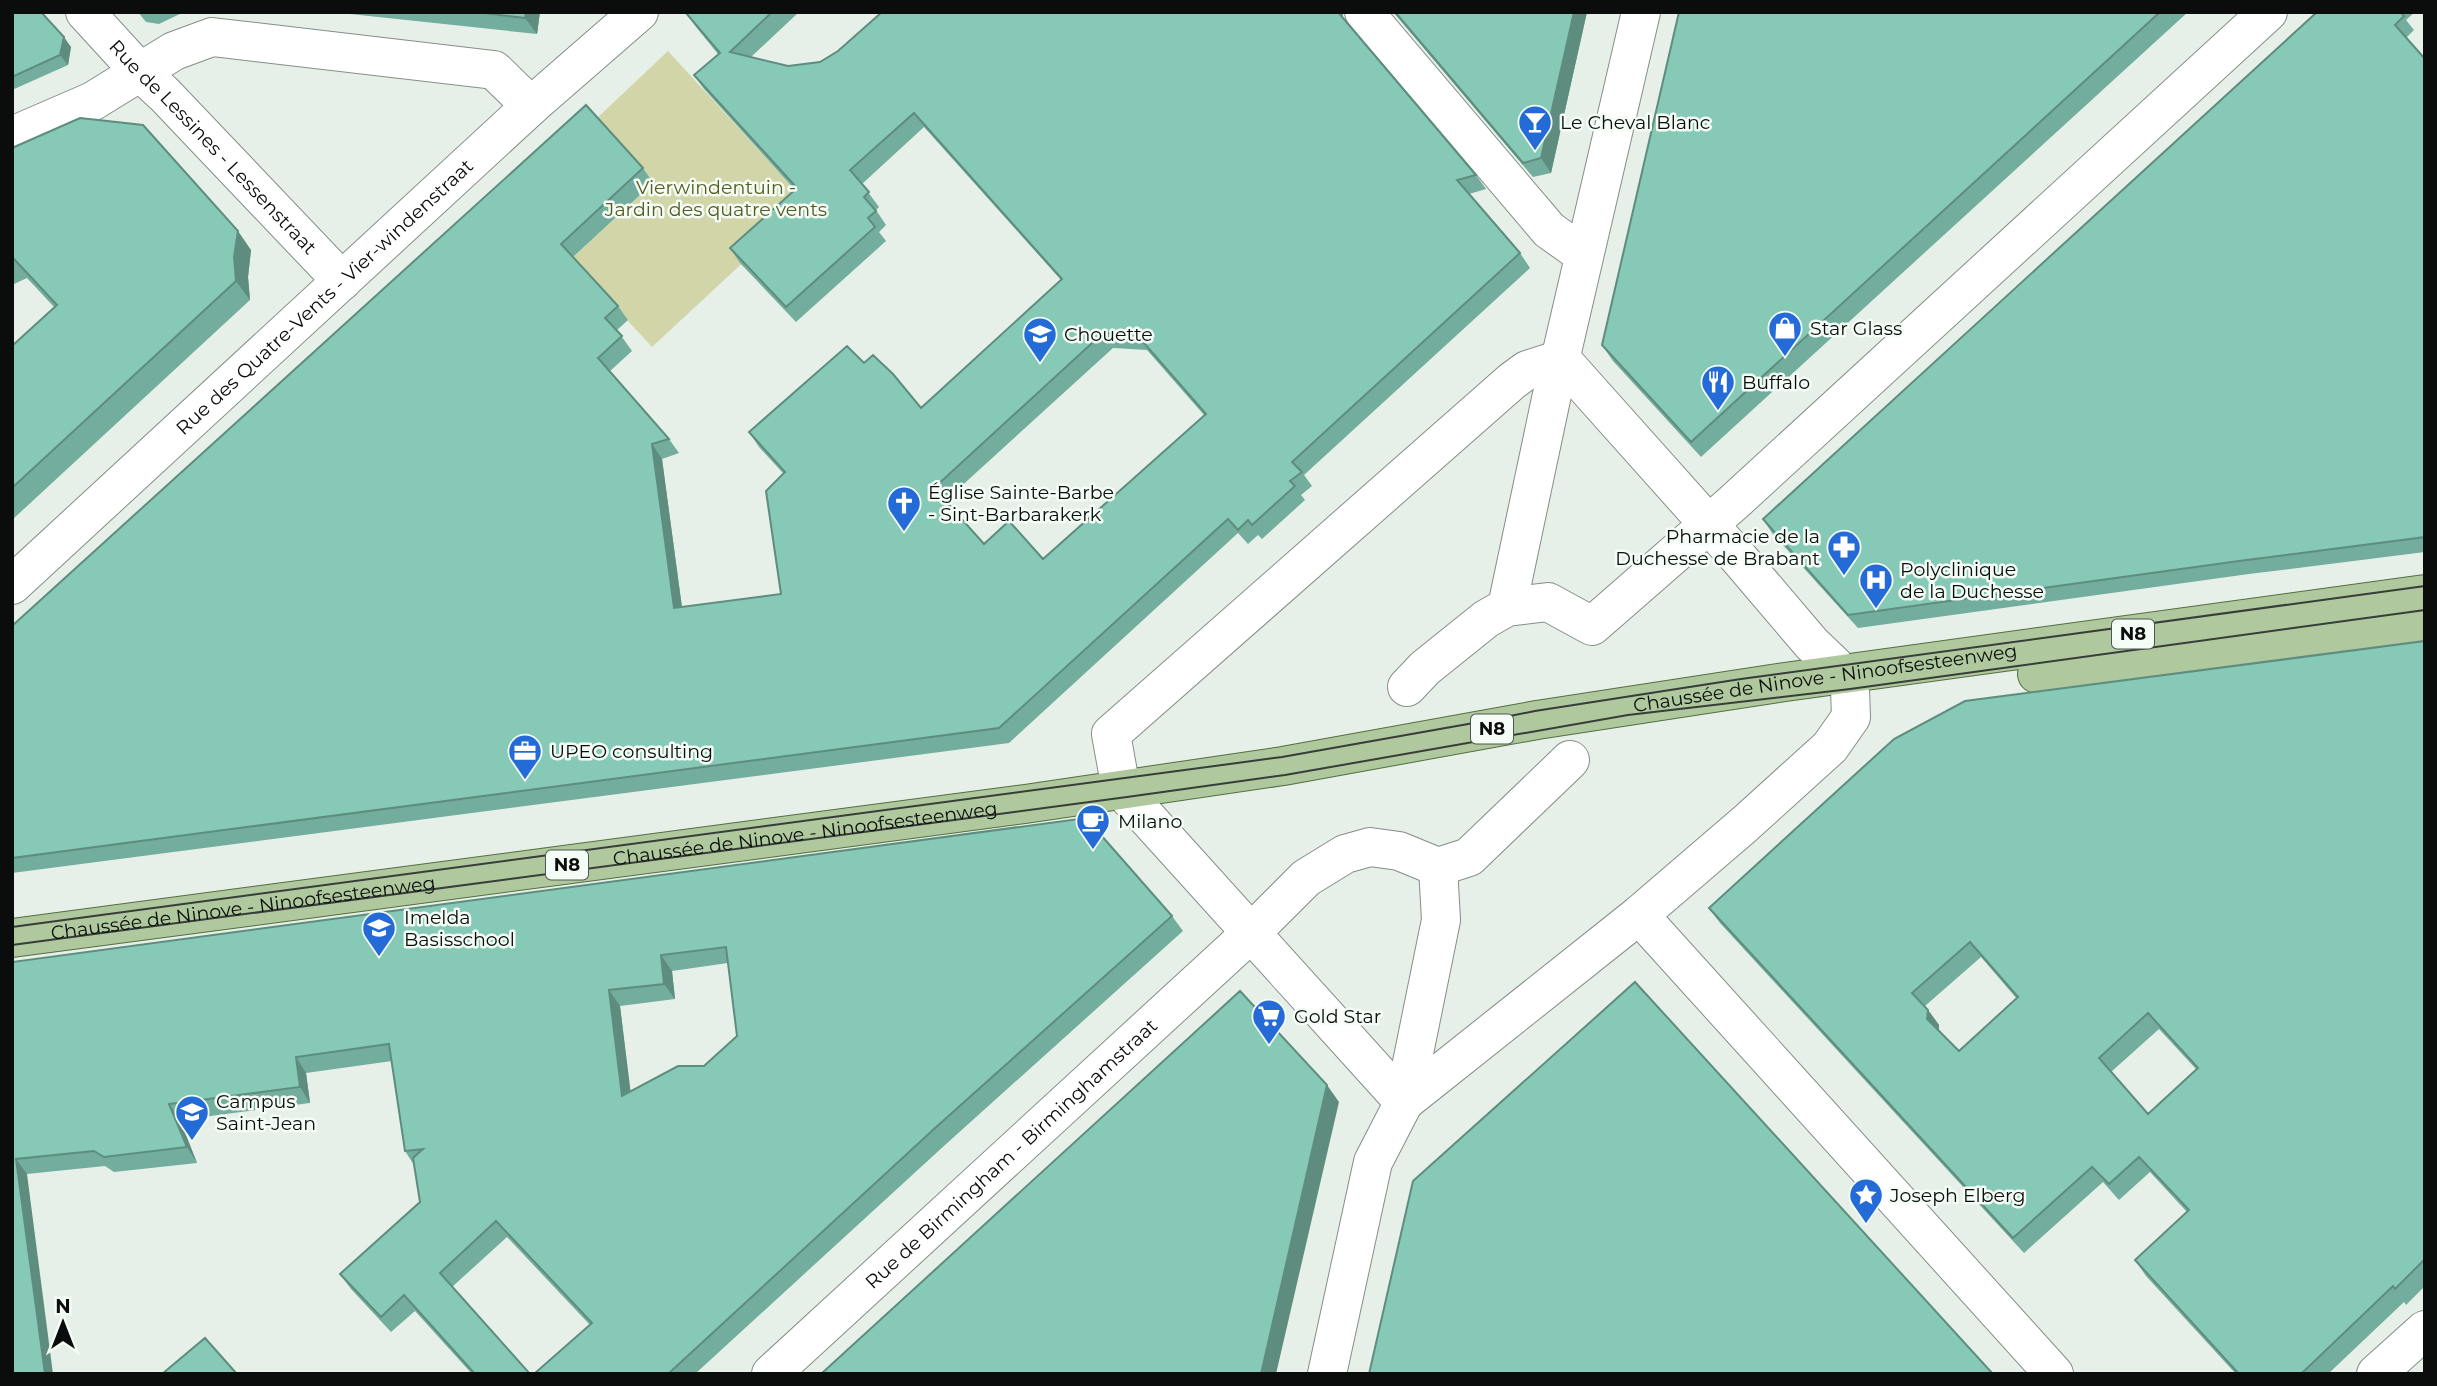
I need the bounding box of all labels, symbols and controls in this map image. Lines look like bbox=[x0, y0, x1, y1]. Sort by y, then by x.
street label: Rue de Lessines - Lessenstraat bbox=[104, 35, 321, 259]
bar icon: Le Cheval Blanc bbox=[1516, 103, 1554, 152]
place label: Le Cheval Blanc bbox=[1560, 111, 1711, 134]
street label: Rue des Quatre-Vents - Vier-windenstraat bbox=[171, 154, 478, 440]
park label: Vierwindentuin - Jardin des quatre vents bbox=[604, 176, 827, 221]
shop icon: Star Glass bbox=[1766, 309, 1804, 358]
school or university icon: Chouette bbox=[1021, 315, 1059, 364]
place label: Star Glass bbox=[1810, 317, 1902, 340]
place label: Chouette bbox=[1064, 323, 1153, 346]
restaurant icon: Buffalo bbox=[1699, 363, 1737, 412]
place label: Buffalo bbox=[1742, 371, 1810, 394]
place label: Église Sainte-Barbe - Sint-Barbarakerk bbox=[928, 481, 1114, 526]
church icon: Église Sainte-Barbe - Sint-Barbarakerk bbox=[885, 484, 923, 533]
place label: Pharmacie de la Duchesse de Brabant bbox=[1615, 525, 1820, 570]
pharmacy icon: Pharmacie de la Duchesse de Brabant bbox=[1825, 528, 1863, 577]
place label: Polyclinique de la Duchesse bbox=[1900, 558, 2044, 603]
hospital icon: Polyclinique de la Duchesse bbox=[1857, 561, 1895, 610]
road number: N8 bbox=[2112, 620, 2154, 648]
street label: Chaussée de Ninove - Ninoofsesteenweg bbox=[1632, 639, 2019, 717]
road number: N8 bbox=[1471, 714, 1513, 744]
office icon: UPEO consulting bbox=[506, 732, 544, 781]
place label: UPEO consulting bbox=[550, 740, 713, 763]
street label: Chaussée de Ninove - Ninoofsesteenweg bbox=[611, 797, 999, 870]
cafe icon: Milano bbox=[1074, 802, 1112, 851]
place label: Milano bbox=[1118, 810, 1182, 833]
road number: N8 bbox=[546, 850, 588, 880]
street label: Chaussée de Ninove - Ninoofsesteenweg bbox=[49, 871, 437, 945]
place label: Imelda Basisschool bbox=[404, 906, 515, 951]
school or university icon: Imelda Basisschool bbox=[360, 909, 398, 958]
supermarket icon: Gold Star bbox=[1250, 997, 1288, 1046]
place label: Gold Star bbox=[1294, 1005, 1381, 1028]
street label: Rue de Birmingham - Birminghamstraat bbox=[861, 1014, 1162, 1294]
place label: Campus Saint-Jean bbox=[216, 1090, 316, 1135]
school or university icon: Campus Saint-Jean bbox=[173, 1093, 211, 1142]
place icon: Joseph Elberg bbox=[1847, 1176, 1885, 1225]
place label: Joseph Elberg bbox=[1889, 1184, 2025, 1207]
north arrow bbox=[28, 1288, 98, 1358]
text: N bbox=[55, 1295, 71, 1318]

